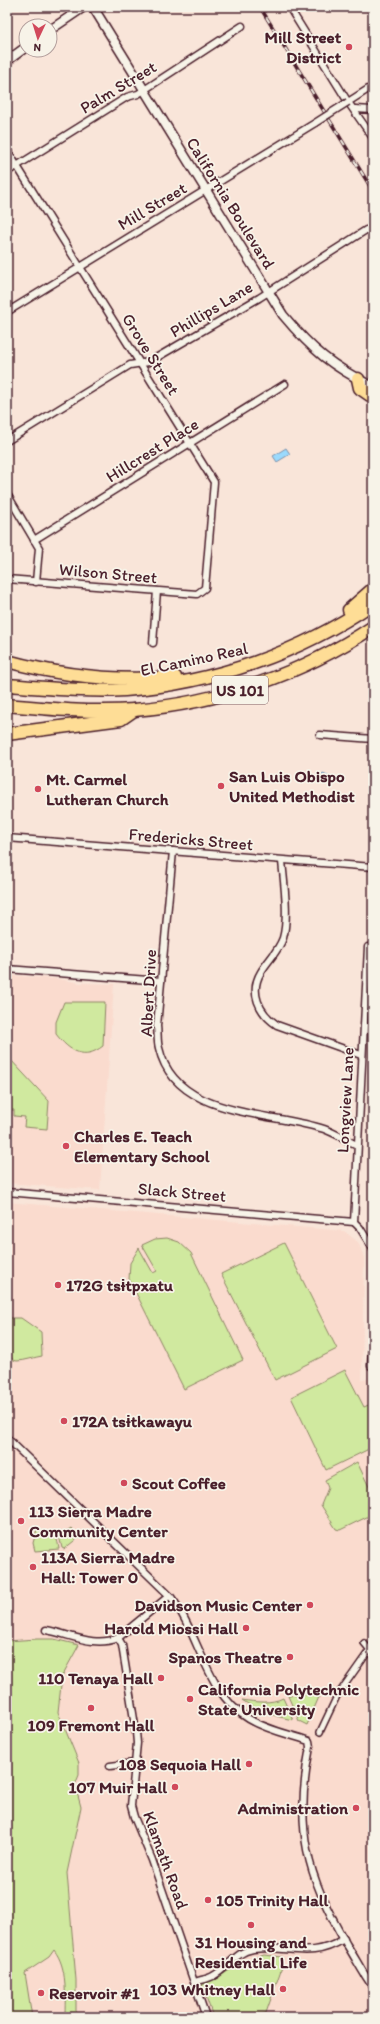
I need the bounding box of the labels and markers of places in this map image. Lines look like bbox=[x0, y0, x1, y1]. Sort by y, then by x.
place label: Mill Street District bbox=[265, 27, 342, 67]
marker: Mill Street District bbox=[344, 42, 354, 52]
place label: San Luis Obispo United Methodist bbox=[229, 766, 355, 806]
place label: Mt. Carmel Lutheran Church bbox=[46, 769, 169, 809]
marker: San Luis Obispo United Methodist bbox=[216, 781, 226, 791]
marker: Mt. Carmel Lutheran Church bbox=[33, 784, 43, 794]
place label: Charles E. Teach Elementary School bbox=[74, 1126, 210, 1167]
marker: Charles E. Teach Elementary School bbox=[61, 1141, 71, 1151]
place label: 172G tsɨtpxatu bbox=[66, 1275, 174, 1296]
marker: 172G tsɨtpxatu bbox=[53, 1280, 63, 1290]
place label: 172A tsɨtkawayu bbox=[72, 1411, 192, 1432]
marker: 172A tsɨtkawayu bbox=[59, 1416, 69, 1426]
place label: Scout Coffee bbox=[132, 1473, 226, 1493]
marker: Scout Coffee bbox=[119, 1478, 129, 1488]
place label: 113 Sierra Madre Community Center bbox=[29, 1501, 168, 1542]
marker: 113 Sierra Madre Community Center bbox=[16, 1516, 26, 1526]
place label: 113A Sierra Madre Hall: Tower 0 bbox=[41, 1547, 175, 1587]
marker: 113A Sierra Madre Hall: Tower 0 bbox=[28, 1562, 38, 1572]
place label: Davidson Music Center bbox=[135, 1595, 302, 1615]
marker: Davidson Music Center bbox=[305, 1600, 315, 1610]
place label: Harold Miossi Hall bbox=[104, 1618, 238, 1638]
marker: Harold Miossi Hall bbox=[241, 1623, 251, 1633]
place label: Spanos Theatre bbox=[169, 1647, 282, 1668]
marker: Spanos Theatre bbox=[285, 1652, 295, 1662]
place label: 110 Tenaya Hall bbox=[38, 1668, 153, 1689]
marker: 110 Tenaya Hall bbox=[156, 1673, 166, 1683]
place label: California Polytechnic State University bbox=[198, 1679, 359, 1720]
marker: California Polytechnic State University bbox=[185, 1694, 195, 1704]
marker: 109 Fremont Hall bbox=[86, 1703, 96, 1713]
place label: 109 Fremont Hall bbox=[28, 1715, 155, 1735]
place label: 108 Sequoia Hall bbox=[118, 1754, 241, 1775]
marker: 108 Sequoia Hall bbox=[244, 1759, 254, 1769]
place label: 107 Muir Hall bbox=[68, 1777, 167, 1797]
marker: 107 Muir Hall bbox=[170, 1782, 180, 1792]
place label: Administration bbox=[237, 1798, 349, 1818]
marker: Administration bbox=[351, 1803, 361, 1813]
place label: 105 Trinity Hall bbox=[216, 1890, 329, 1911]
marker: 105 Trinity Hall bbox=[203, 1895, 213, 1905]
marker: 31 Housing and Residential Life bbox=[246, 1920, 256, 1930]
place label: 31 Housing and Residential Life bbox=[195, 1932, 308, 1972]
place label: 103 Whitney Hall bbox=[149, 1979, 275, 2000]
place label: Reservoir #1 bbox=[49, 1983, 140, 2003]
marker: 103 Whitney Hall bbox=[278, 1984, 288, 1994]
marker: Reservoir #1 bbox=[36, 1988, 46, 1998]

